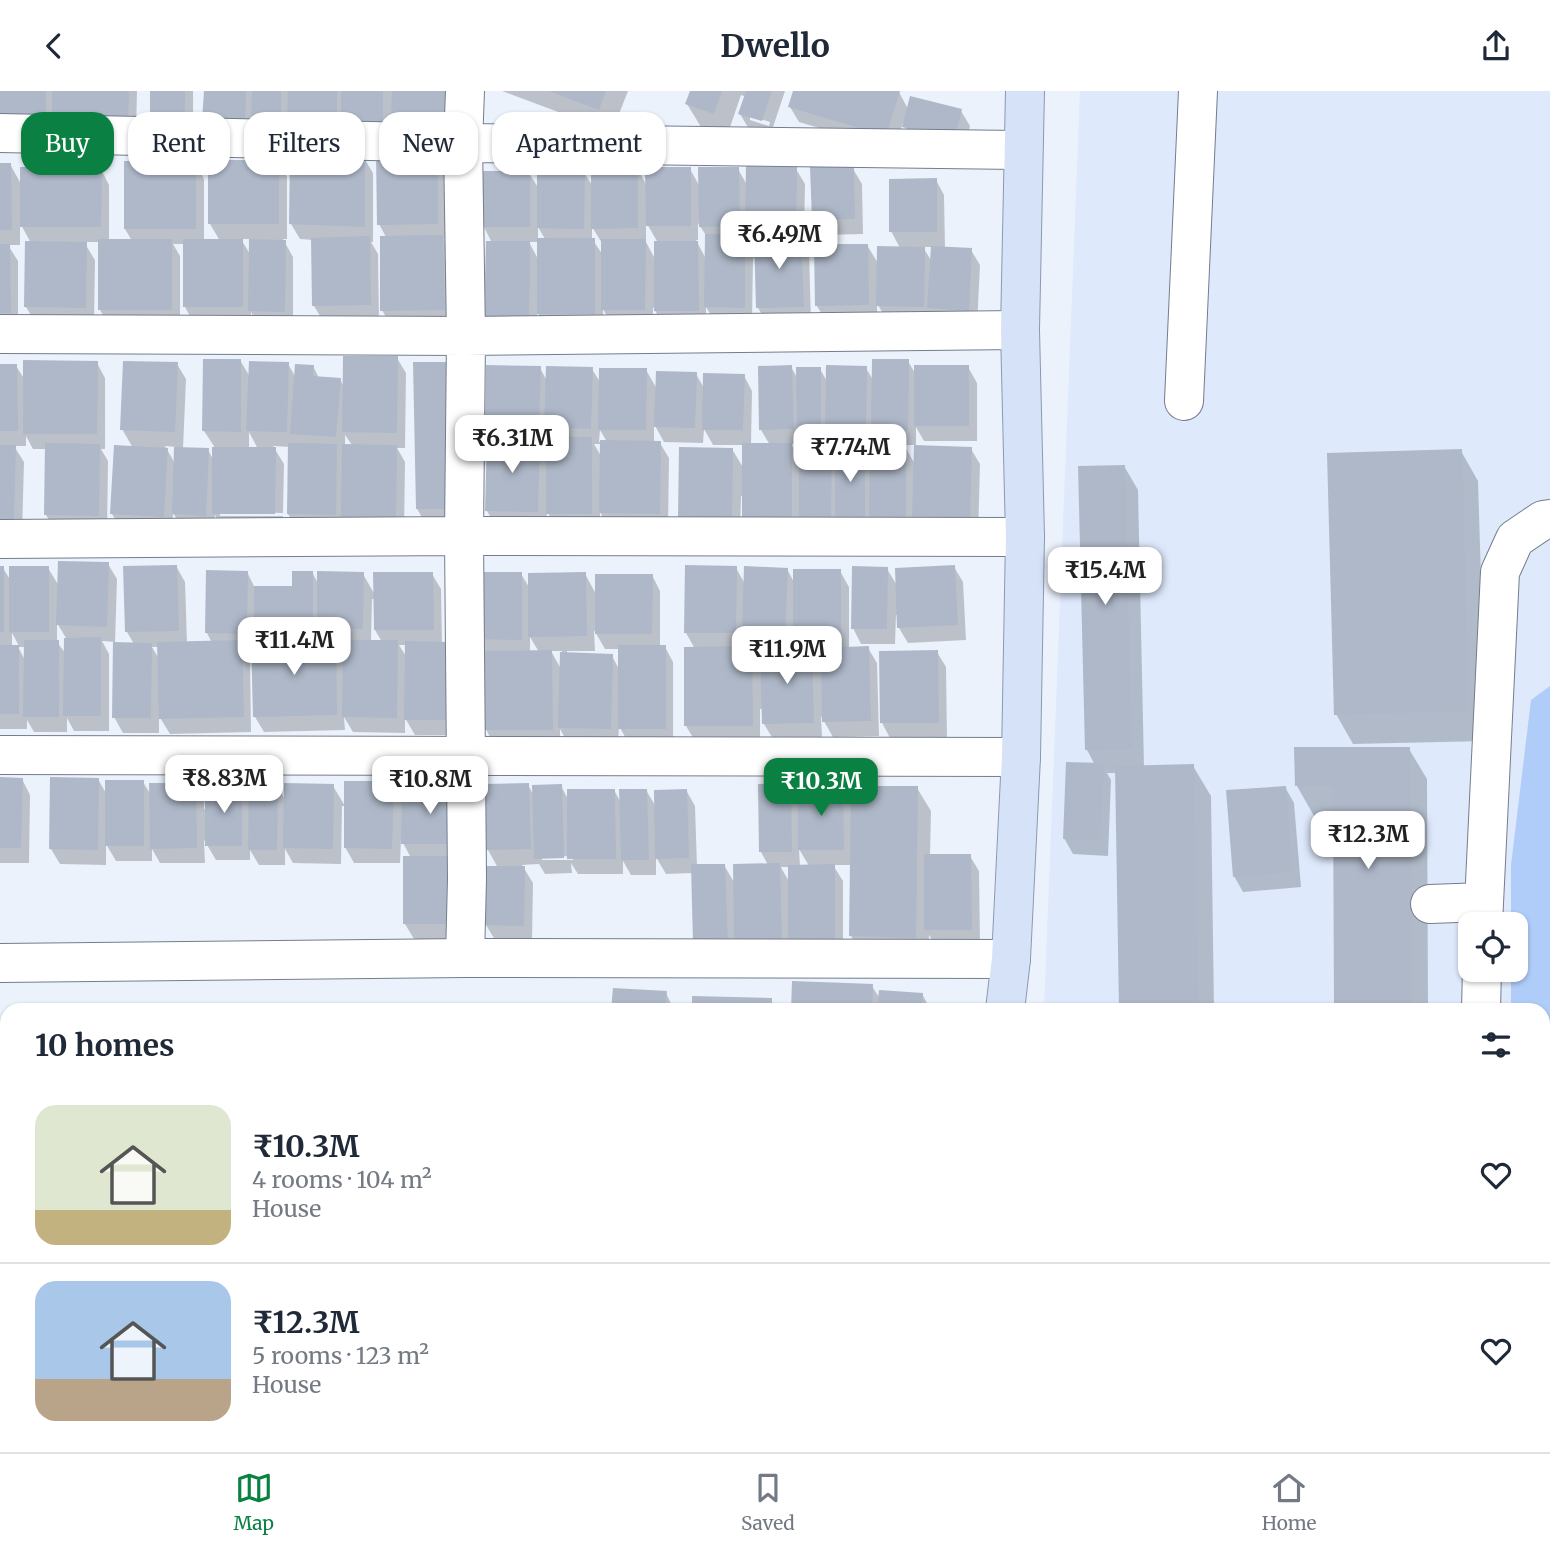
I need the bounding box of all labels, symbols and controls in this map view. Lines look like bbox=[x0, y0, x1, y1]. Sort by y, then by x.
text: Dwello bbox=[720, 26, 830, 66]
icon: back bbox=[35, 27, 73, 65]
icon: share bbox=[1477, 27, 1515, 65]
chip: Buy bbox=[21, 112, 114, 175]
chip: Rent bbox=[128, 112, 230, 175]
chip: Filters bbox=[244, 112, 365, 175]
chip: New bbox=[379, 112, 478, 175]
chip: Apartment bbox=[492, 112, 666, 175]
pin: ₹6.49M bbox=[722, 211, 836, 271]
text: ₹6.49M bbox=[736, 219, 822, 248]
pin: ₹6.31M bbox=[455, 415, 569, 475]
text: ₹6.31M bbox=[471, 423, 553, 452]
pin: ₹7.74M bbox=[793, 425, 907, 484]
text: ₹7.74M bbox=[809, 432, 891, 461]
pin: ₹15.4M bbox=[1048, 547, 1162, 607]
text: ₹15.4M bbox=[1064, 555, 1146, 584]
pin: ₹11.4M bbox=[237, 617, 351, 677]
text: ₹11.4M bbox=[254, 625, 334, 654]
pin: ₹11.9M bbox=[730, 627, 844, 686]
text: ₹11.9M bbox=[748, 634, 826, 663]
pin: ₹8.83M bbox=[167, 755, 281, 815]
pin: ₹10.8M bbox=[373, 757, 487, 816]
pin: ₹10.3M bbox=[764, 759, 878, 818]
text: ₹8.83M bbox=[181, 763, 267, 792]
text: ₹10.8M bbox=[388, 764, 472, 793]
text: ₹10.3M bbox=[780, 766, 862, 795]
pin: ₹12.3M bbox=[1311, 811, 1425, 871]
text: ₹12.3M bbox=[1327, 819, 1409, 848]
map controls bbox=[1458, 912, 1528, 982]
button: locate bbox=[1458, 912, 1528, 982]
text: 10 homes bbox=[35, 1026, 175, 1064]
icon: filters bbox=[1477, 1026, 1515, 1064]
text: ₹10.3M bbox=[252, 1127, 360, 1165]
icon: home bbox=[91, 1133, 175, 1217]
icon: heart bbox=[1477, 1156, 1515, 1194]
text: 4 rooms · 104 m² bbox=[252, 1165, 432, 1194]
text: House bbox=[252, 1194, 321, 1223]
text: ₹12.3M bbox=[252, 1303, 360, 1341]
icon: home bbox=[91, 1309, 175, 1393]
icon: heart bbox=[1477, 1332, 1515, 1370]
text: 5 rooms · 123 m² bbox=[252, 1341, 429, 1370]
text: House bbox=[252, 1370, 321, 1399]
tab: Map bbox=[233, 1469, 274, 1535]
tab: Saved bbox=[741, 1469, 795, 1535]
tab: Home bbox=[1262, 1469, 1317, 1535]

